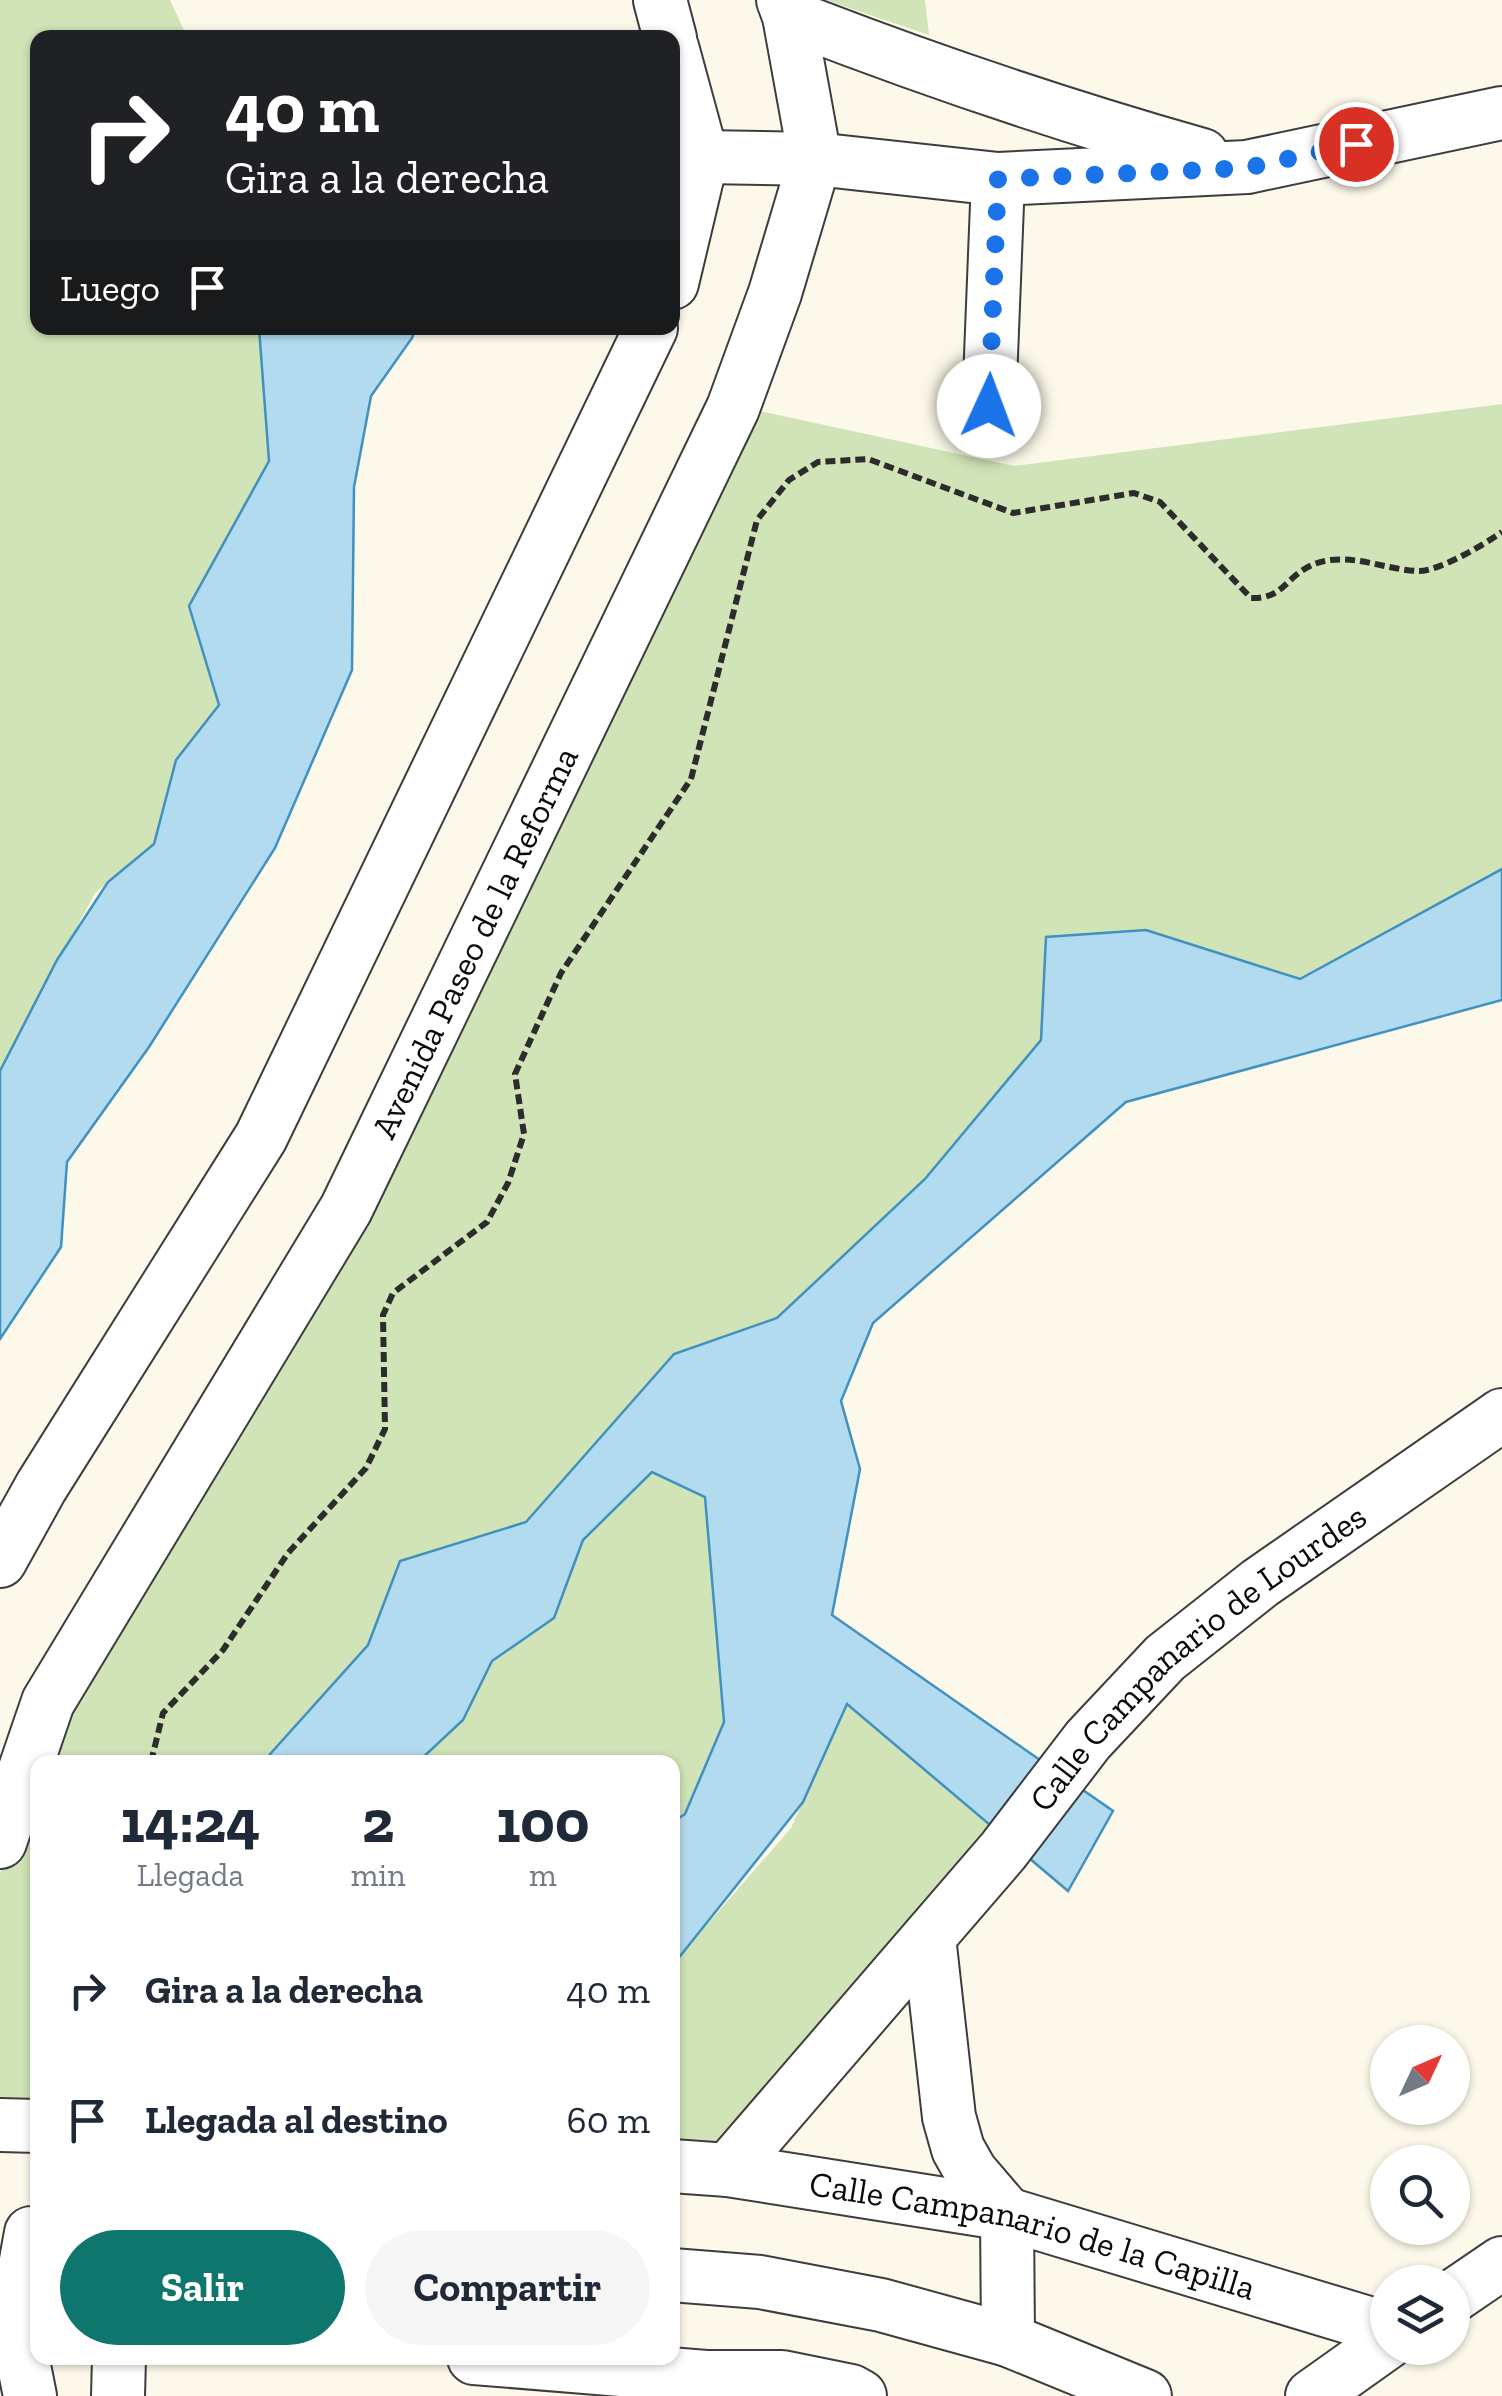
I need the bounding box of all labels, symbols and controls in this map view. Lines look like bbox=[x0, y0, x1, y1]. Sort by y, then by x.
text: 40 m bbox=[225, 66, 380, 150]
icon: right bbox=[60, 70, 190, 200]
pin bbox=[1314, 102, 1399, 187]
icon: arrive bbox=[1329, 117, 1384, 172]
text: Gira a la derecha bbox=[225, 151, 549, 205]
icon: arrive bbox=[180, 260, 235, 315]
text: Luego bbox=[60, 265, 160, 311]
position arrow bbox=[937, 354, 1041, 458]
street label: Avenida Paseo de la Reforma bbox=[362, 740, 587, 1145]
street label: Calle Campanario de Lourdes bbox=[1020, 1495, 1374, 1819]
text: 14:24 bbox=[120, 1785, 260, 1857]
text: 2 bbox=[362, 1785, 394, 1857]
text: 100 bbox=[496, 1785, 590, 1857]
text: Llegada bbox=[137, 1856, 244, 1894]
text: min bbox=[351, 1856, 406, 1894]
text: m bbox=[529, 1856, 557, 1894]
icon: right bbox=[60, 1963, 115, 2018]
text: Gira a la derecha bbox=[145, 1967, 423, 2013]
text: 40 m bbox=[566, 1967, 650, 2013]
north arrow bbox=[1370, 2025, 1470, 2125]
map controls bbox=[1370, 2025, 1470, 2365]
icon: arrive bbox=[60, 2093, 115, 2148]
text: Llegada al destino bbox=[145, 2097, 448, 2143]
text: 60 m bbox=[567, 2097, 650, 2143]
button: search bbox=[1370, 2145, 1470, 2245]
street label: Calle Campanario de la Capilla bbox=[807, 2162, 1260, 2309]
button: Salir bbox=[60, 2230, 345, 2345]
button: Compartir bbox=[365, 2230, 650, 2345]
button: layers bbox=[1370, 2265, 1470, 2365]

